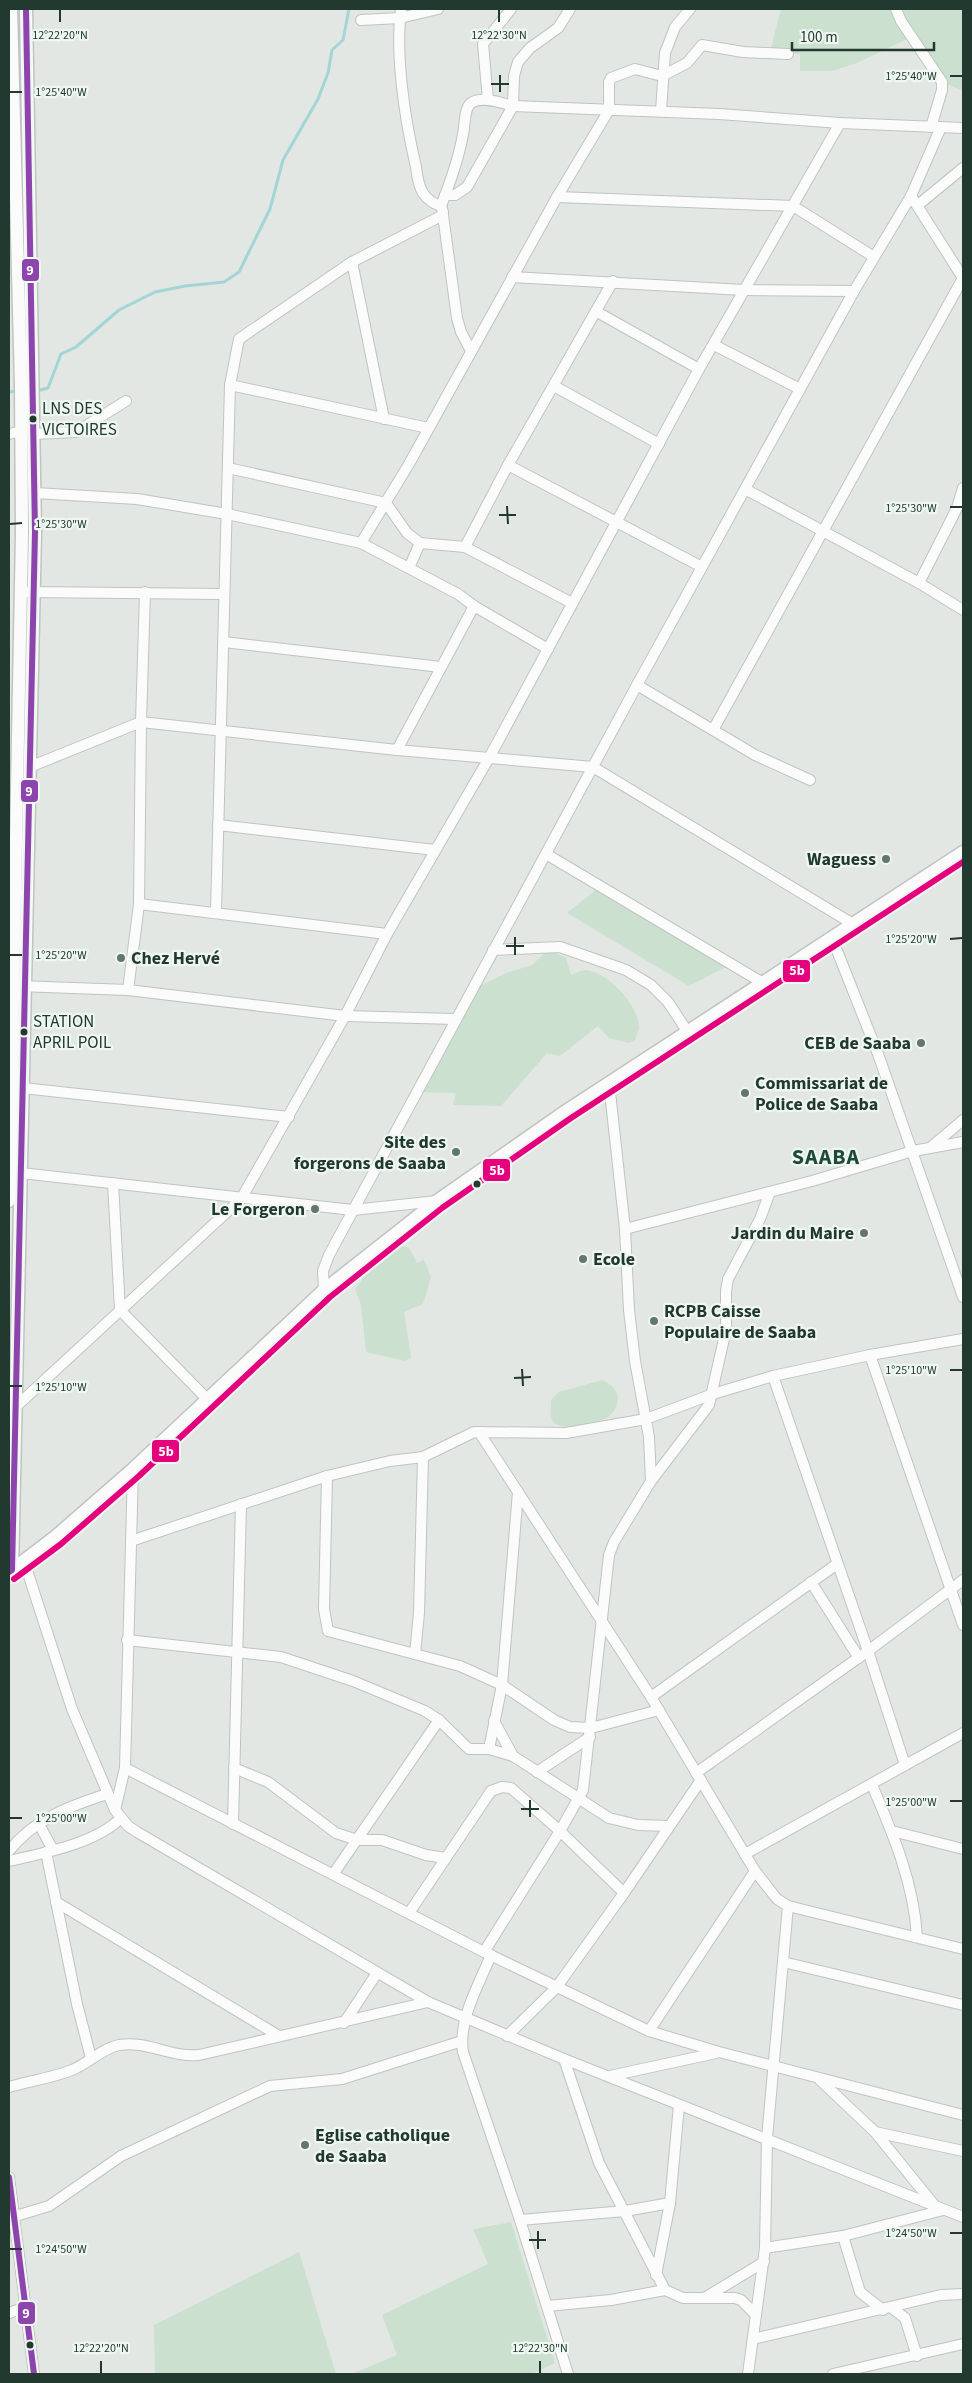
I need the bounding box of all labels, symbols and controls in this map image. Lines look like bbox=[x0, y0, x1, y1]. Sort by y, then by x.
scale bar bbox=[792, 20, 934, 52]
text: 12°22'20"N bbox=[32, 27, 88, 44]
text: 12°22'30"N bbox=[471, 27, 527, 44]
text: 100 m bbox=[800, 27, 838, 48]
text: 1°25'40"W bbox=[885, 68, 937, 85]
text: 1°25'40"W bbox=[35, 84, 87, 101]
line badge: 9 bbox=[21, 258, 40, 282]
text: 9 bbox=[26, 261, 34, 281]
place label: LNS DES VICTOIRES bbox=[42, 397, 117, 442]
marker: LNS DES VICTOIRES bbox=[28, 414, 38, 424]
text: 1°25'30"W bbox=[885, 500, 937, 517]
text: 1°25'30"W bbox=[35, 516, 87, 533]
line badge: 9 bbox=[20, 779, 39, 803]
text: 9 bbox=[25, 782, 33, 802]
place label: Waguess bbox=[807, 847, 876, 872]
marker: Waguess bbox=[880, 853, 892, 865]
text: 1°25'20"W bbox=[885, 931, 937, 948]
place label: Chez Hervé bbox=[131, 946, 220, 971]
text: 1°25'20"W bbox=[35, 947, 87, 964]
marker: Chez Hervé bbox=[115, 952, 127, 964]
line badge: 5b bbox=[782, 959, 811, 983]
text: 5b bbox=[789, 961, 805, 981]
place label: STATION APRIL POIL bbox=[33, 1010, 111, 1055]
marker: STATION APRIL POIL bbox=[19, 1027, 29, 1037]
place label: CEB de Saaba bbox=[804, 1031, 911, 1056]
marker: CEB de Saaba bbox=[915, 1037, 927, 1049]
place label: Commissariat de Police de Saaba bbox=[755, 1071, 888, 1117]
marker: Commissariat de Police de Saaba bbox=[739, 1087, 751, 1099]
place label: Site des forgerons de Saaba bbox=[294, 1130, 446, 1176]
district label: SAABA bbox=[792, 1141, 860, 1173]
marker: Site des forgerons de Saaba bbox=[450, 1146, 462, 1158]
line badge: 5b bbox=[482, 1158, 511, 1182]
text: 5b bbox=[489, 1161, 505, 1181]
unlabelled marker bbox=[472, 1179, 482, 1189]
place label: Le Forgeron bbox=[211, 1197, 305, 1222]
marker: Le Forgeron bbox=[309, 1203, 321, 1215]
place label: Jardin du Maire bbox=[731, 1221, 854, 1246]
marker: Jardin du Maire bbox=[858, 1227, 870, 1239]
place label: Ecole bbox=[593, 1247, 635, 1272]
marker: Ecole bbox=[577, 1253, 589, 1265]
place label: RCPB Caisse Populaire de Saaba bbox=[664, 1299, 816, 1345]
marker: RCPB Caisse Populaire de Saaba bbox=[648, 1315, 660, 1327]
text: 1°25'10"W bbox=[885, 1362, 937, 1379]
text: 1°25'10"W bbox=[35, 1379, 87, 1396]
line badge: 5b bbox=[151, 1439, 180, 1463]
text: 5b bbox=[158, 1442, 174, 1462]
text: 1°25'00"W bbox=[885, 1794, 937, 1811]
text: 1°25'00"W bbox=[35, 1810, 87, 1827]
place label: Eglise catholique de Saaba bbox=[315, 2123, 450, 2169]
marker: Eglise catholique de Saaba bbox=[299, 2139, 311, 2151]
text: 1°24'50"W bbox=[885, 2225, 937, 2242]
text: 1°24'50"W bbox=[35, 2241, 87, 2258]
line badge: 9 bbox=[17, 2301, 36, 2325]
text: 9 bbox=[22, 2304, 30, 2324]
unlabelled marker bbox=[25, 2340, 35, 2350]
text: 12°22'20"N bbox=[73, 2340, 129, 2357]
text: 12°22'30"N bbox=[512, 2340, 568, 2357]

